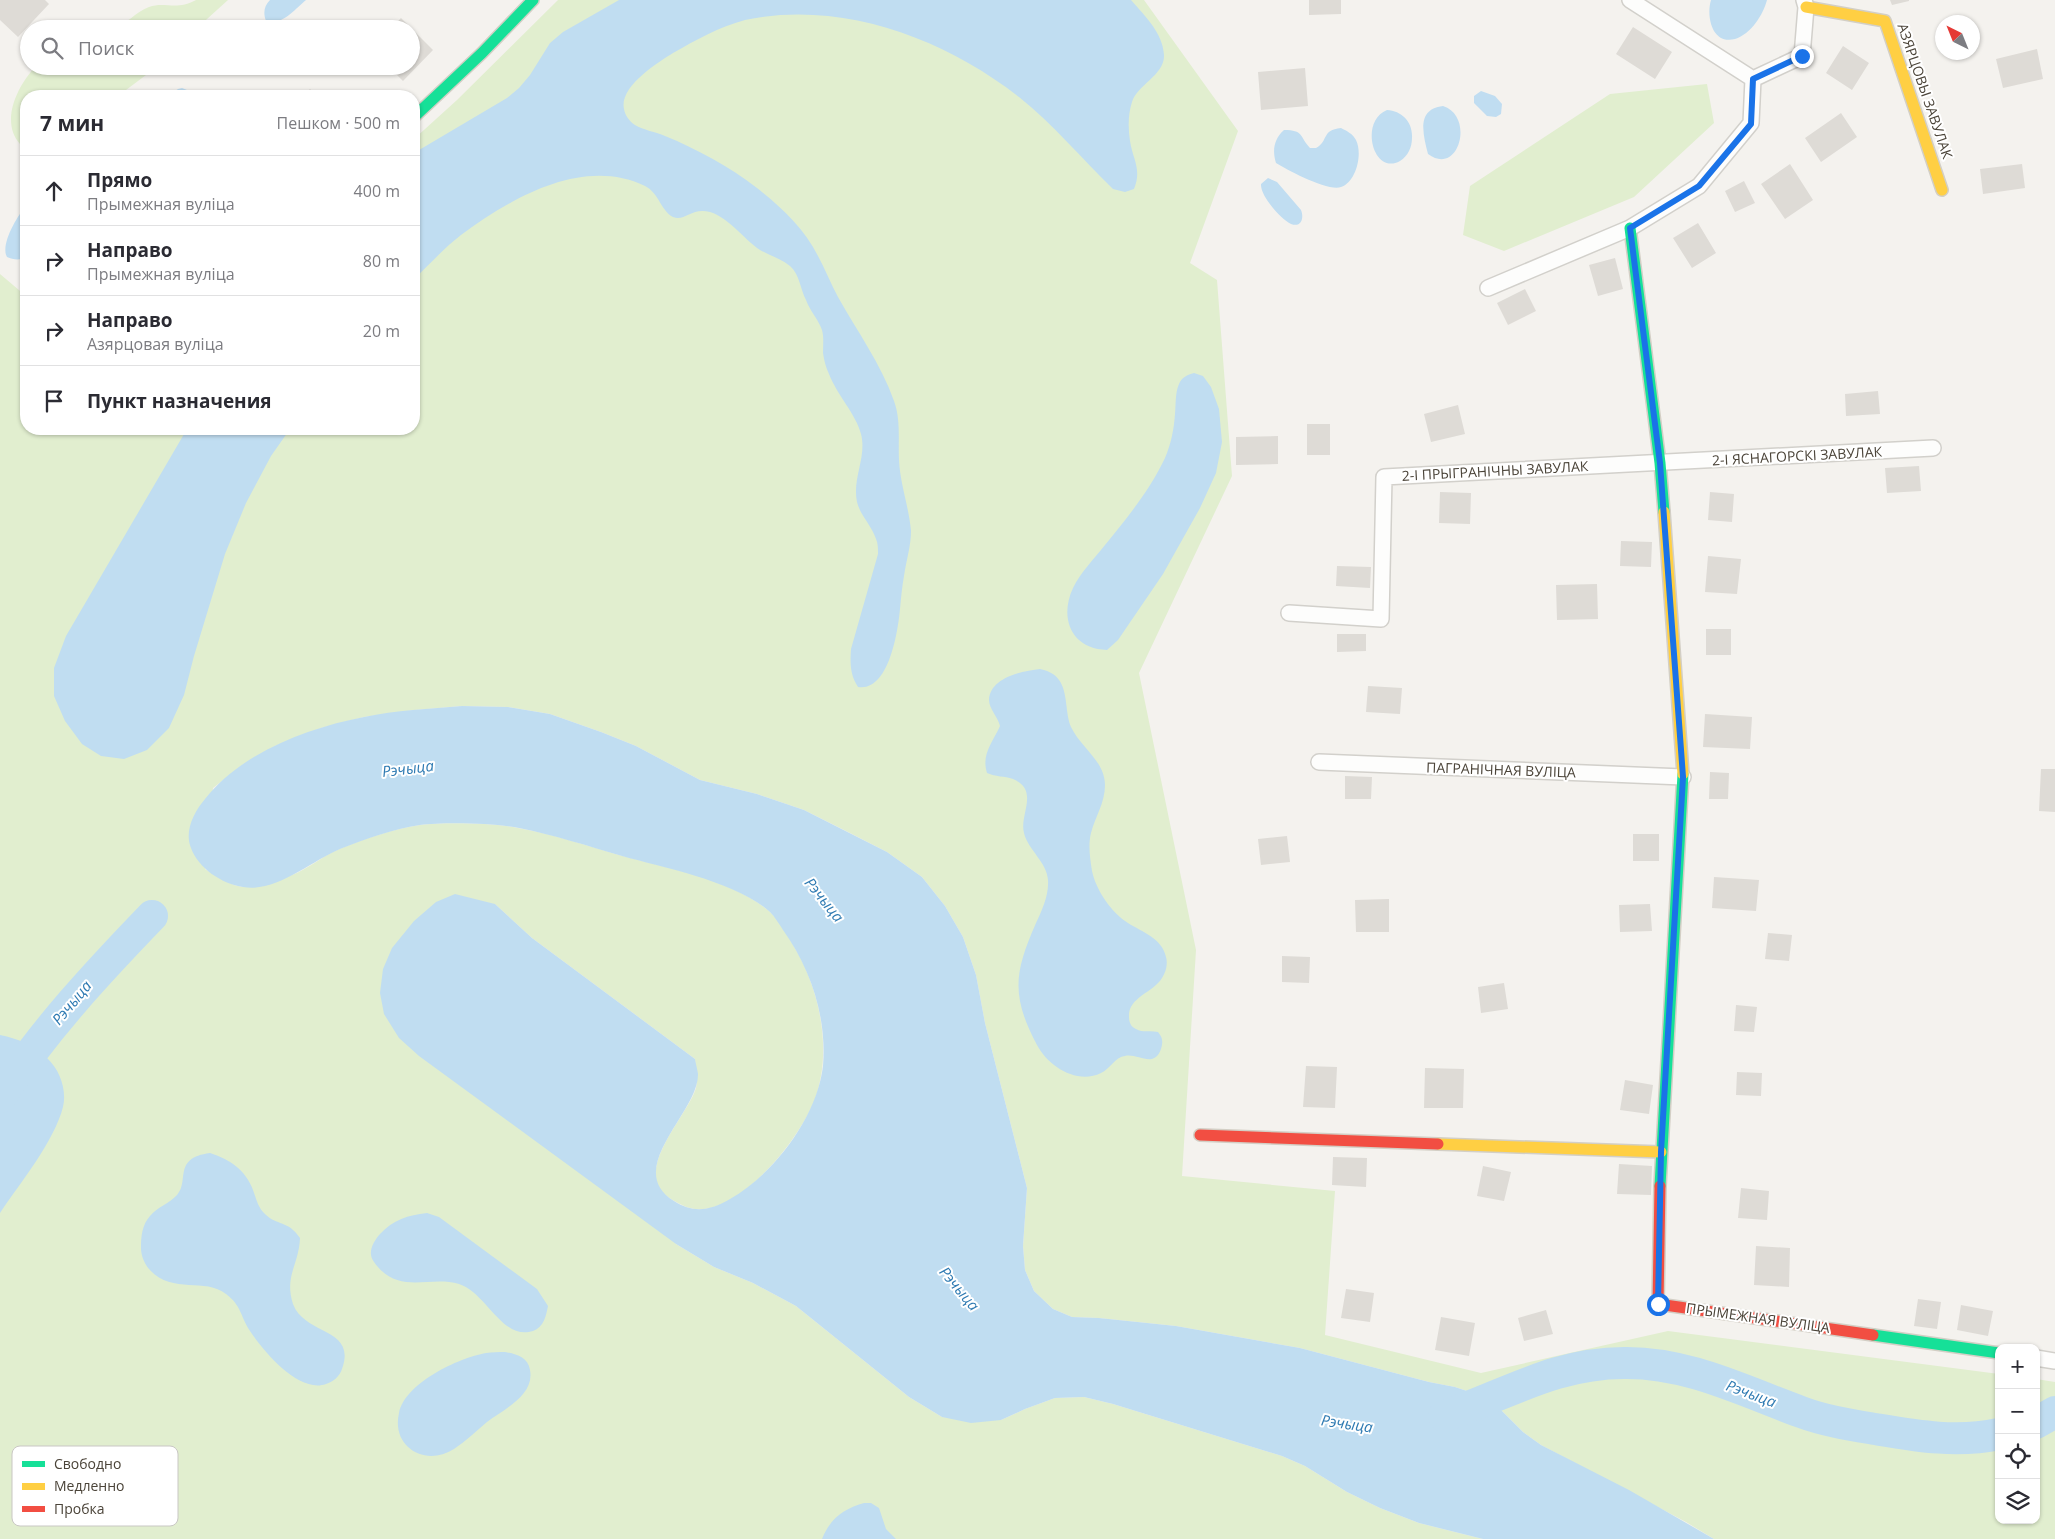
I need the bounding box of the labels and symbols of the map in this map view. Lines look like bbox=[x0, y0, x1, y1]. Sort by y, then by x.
north arrow bbox=[1935, 15, 1980, 60]
street label: АЗЯРЦОВЫ ЗАВУЛАК bbox=[1893, 21, 1958, 161]
route end bbox=[1791, 45, 1814, 68]
street label: 2-І ЯСНАГОРСКІ ЗАВУЛАК bbox=[1711, 442, 1883, 469]
street label: 2-І ПРЫГРАНІЧНЫ ЗАВУЛАК bbox=[1401, 456, 1589, 485]
water label: Рэчыца bbox=[381, 755, 435, 781]
street label: ПАГРАНІЧНАЯ ВУЛІЦА bbox=[1426, 757, 1576, 782]
water label: Рэчыца bbox=[801, 873, 849, 926]
water label: Рэчыца bbox=[47, 976, 96, 1029]
water label: Рэчыца bbox=[935, 1262, 984, 1315]
route start bbox=[1647, 1293, 1670, 1316]
street label: ПРЫМЕЖНАЯ ВУЛІЦА bbox=[1685, 1298, 1831, 1337]
water label: Рэчыца bbox=[1724, 1375, 1780, 1412]
water label: Рэчыца bbox=[1320, 1409, 1375, 1437]
legend bbox=[12, 1446, 178, 1526]
text: Свободно bbox=[54, 1454, 121, 1473]
text: Медленно bbox=[54, 1476, 125, 1495]
text: Пробка bbox=[54, 1499, 105, 1518]

